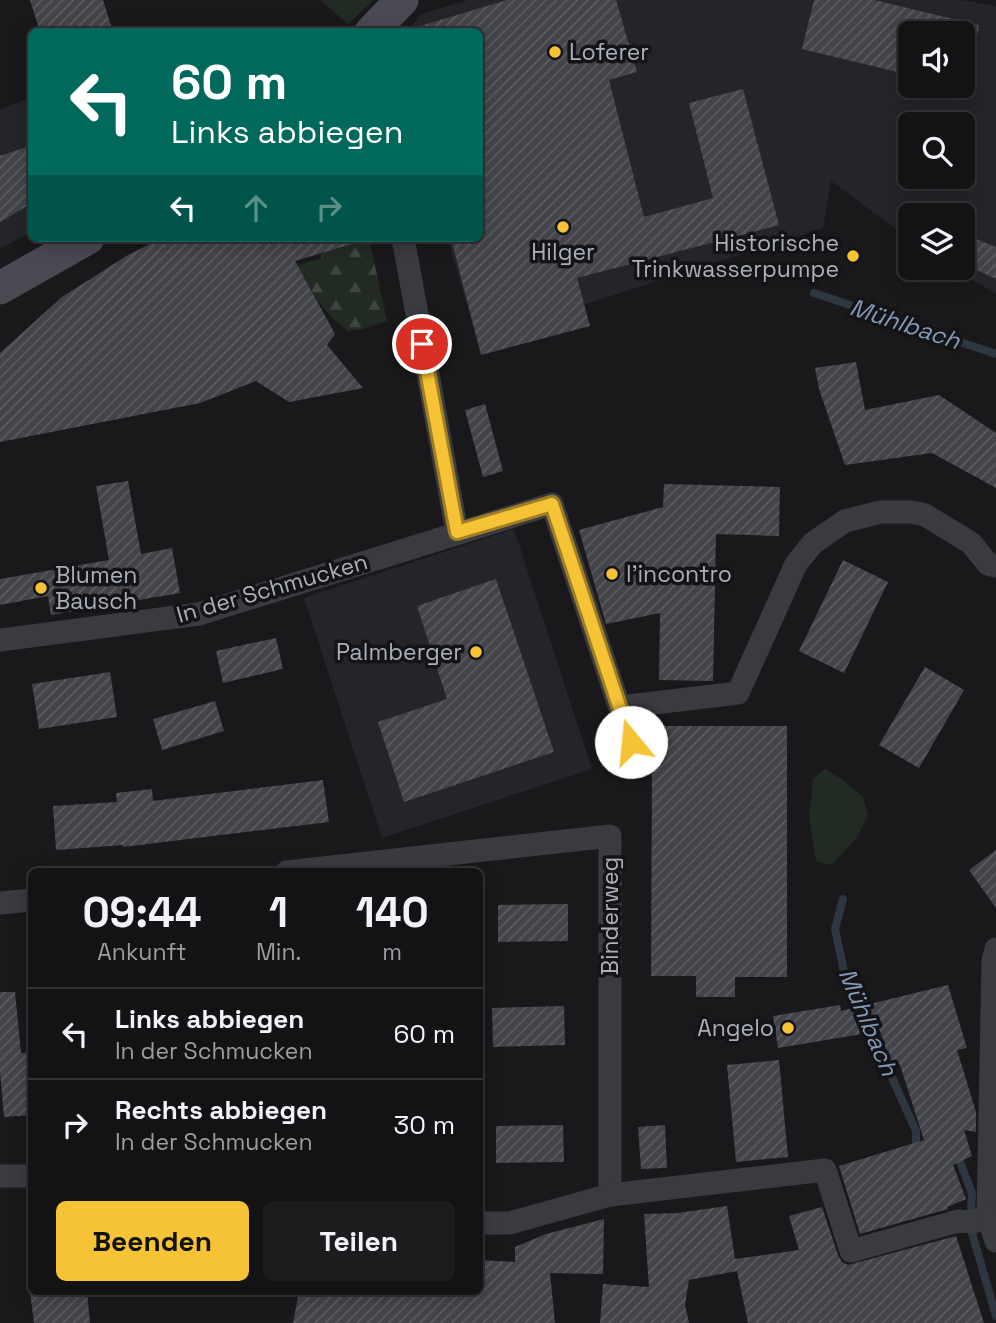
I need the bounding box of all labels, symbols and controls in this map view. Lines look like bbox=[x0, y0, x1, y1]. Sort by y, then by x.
map controls bbox=[898, 21, 975, 280]
button: sound bbox=[898, 21, 975, 98]
place label: Loferer bbox=[569, 37, 649, 67]
marker: Loferer bbox=[547, 44, 563, 60]
text: 60 m bbox=[171, 51, 287, 113]
icon: left bbox=[56, 56, 147, 147]
text: Links abbiegen bbox=[171, 112, 403, 152]
button: search bbox=[898, 112, 975, 189]
icon: left bbox=[164, 189, 202, 227]
icon: ahead bbox=[237, 189, 275, 227]
icon: right bbox=[310, 189, 348, 227]
button: layers bbox=[898, 203, 975, 280]
marker: Hilger bbox=[555, 219, 571, 235]
place label: Historische Trinkwasserpumpe bbox=[631, 228, 839, 284]
place label: Hilger bbox=[531, 237, 595, 267]
marker: Historische Trinkwasserpumpe bbox=[845, 248, 861, 264]
water label: Mühlbach bbox=[846, 291, 965, 356]
pin bbox=[392, 314, 452, 374]
icon: arrive bbox=[403, 325, 441, 363]
street label: In der Schmucken bbox=[173, 546, 371, 630]
place label: l'incontro bbox=[626, 559, 732, 589]
place label: Blumen Bausch bbox=[55, 560, 137, 616]
marker: l'incontro bbox=[604, 566, 620, 582]
marker: Blumen Bausch bbox=[33, 580, 49, 596]
place label: Palmberger bbox=[336, 637, 462, 667]
marker: Palmberger bbox=[468, 644, 484, 660]
position arrow bbox=[594, 705, 668, 779]
street label: Binderweg bbox=[595, 857, 625, 975]
text: 09:44 bbox=[82, 886, 202, 939]
text: 1 bbox=[269, 886, 288, 939]
text: 140 bbox=[356, 886, 429, 939]
text: Ankunft bbox=[97, 937, 187, 967]
text: Min. bbox=[256, 937, 301, 967]
text: m bbox=[382, 937, 402, 967]
water label: Mühlbach bbox=[832, 963, 906, 1082]
text: Links abbiegen bbox=[115, 1002, 304, 1036]
place label: Angelo bbox=[697, 1013, 774, 1043]
icon: left bbox=[56, 1015, 94, 1053]
text: 60 m bbox=[393, 1017, 455, 1051]
marker: Angelo bbox=[780, 1020, 796, 1036]
text: In der Schmucken bbox=[115, 1036, 312, 1066]
text: Rechts abbiegen bbox=[115, 1093, 327, 1127]
icon: right bbox=[56, 1106, 94, 1144]
text: 30 m bbox=[394, 1108, 455, 1142]
text: In der Schmucken bbox=[115, 1127, 312, 1157]
button: Beenden bbox=[56, 1201, 249, 1281]
button: Teilen bbox=[263, 1201, 455, 1281]

